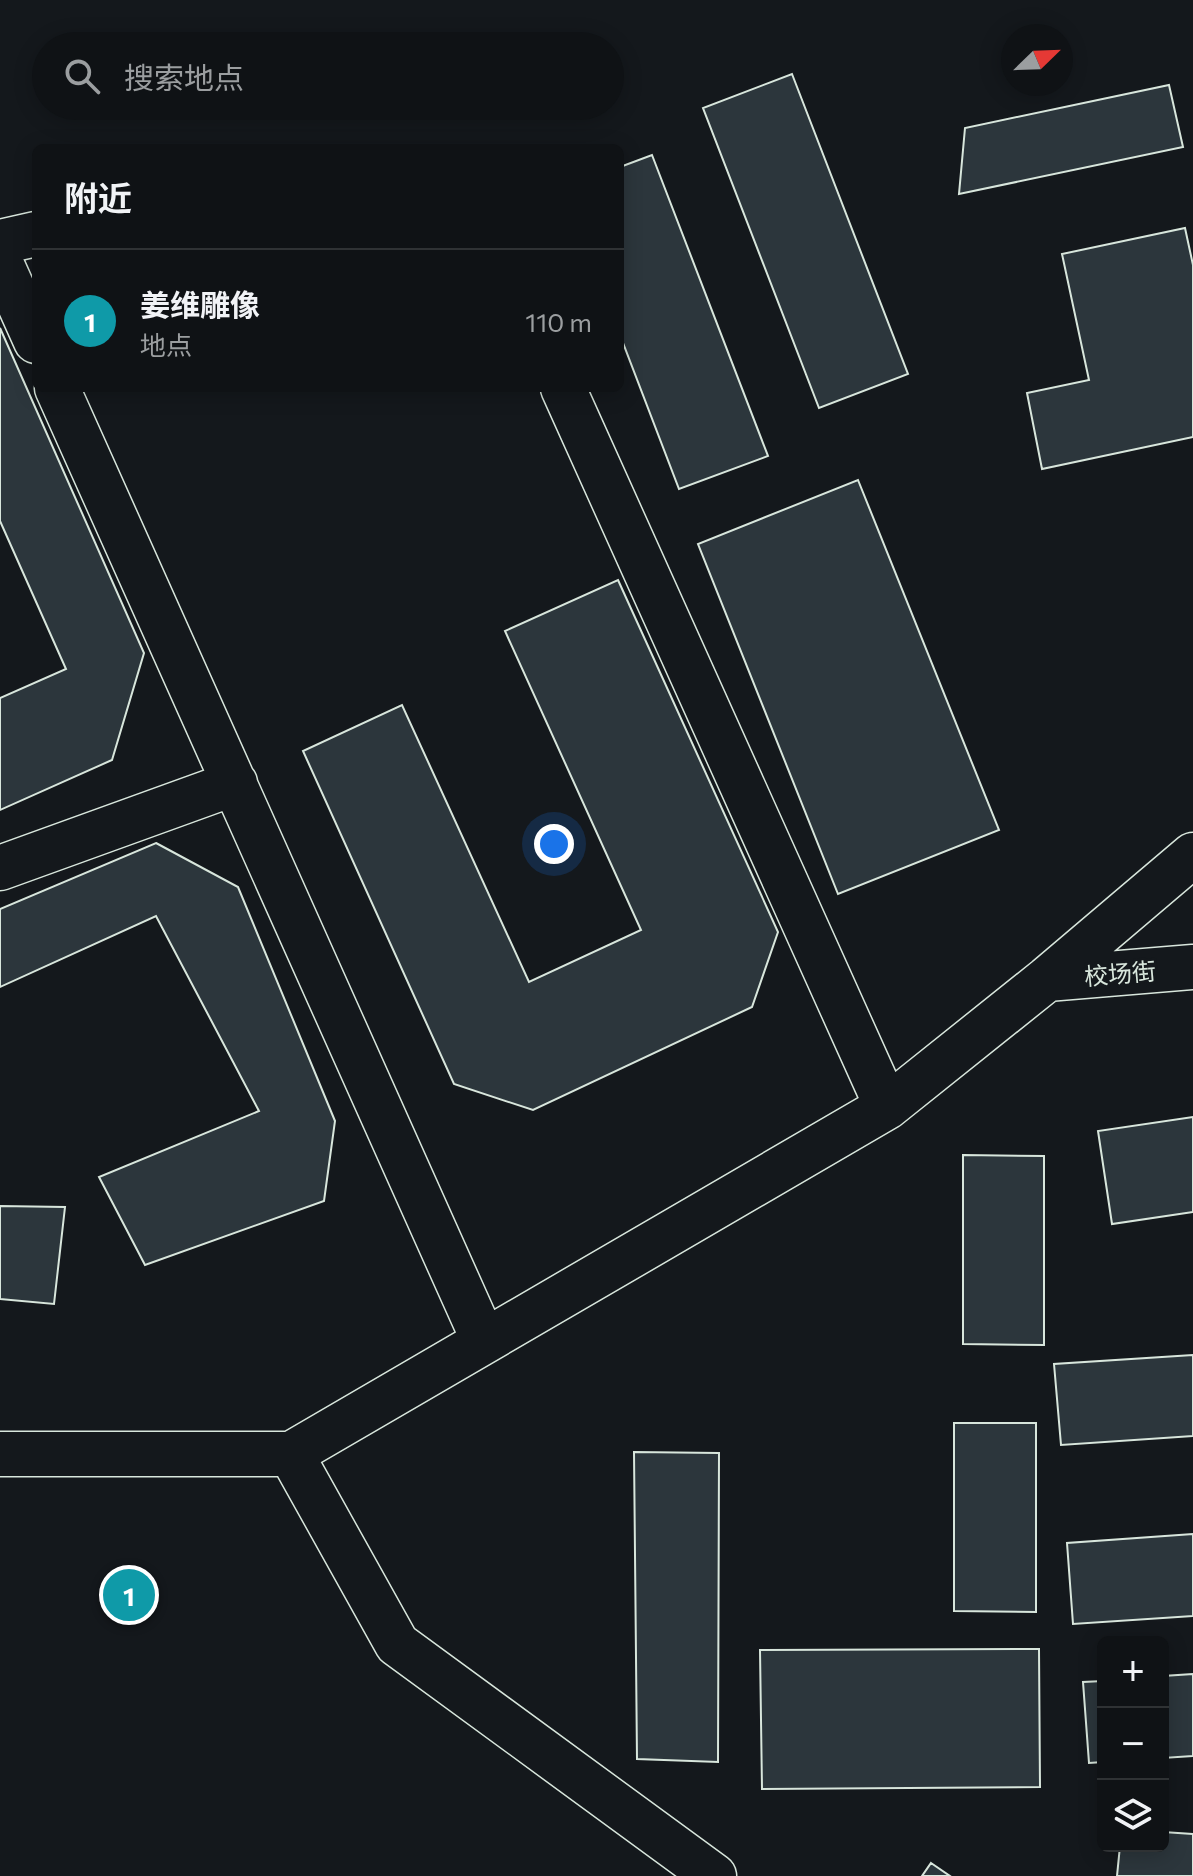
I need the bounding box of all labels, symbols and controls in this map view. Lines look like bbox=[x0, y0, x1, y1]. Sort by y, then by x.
north arrow bbox=[1001, 24, 1073, 96]
search box bbox=[32, 32, 624, 120]
icon: search bbox=[60, 54, 104, 98]
text: 搜索地点 bbox=[124, 58, 244, 95]
text: 附近 bbox=[64, 176, 132, 218]
text: 姜维雕像 bbox=[140, 285, 260, 322]
text: 1 bbox=[84, 306, 96, 337]
text: 110 m bbox=[525, 306, 592, 337]
text: 地点 bbox=[140, 329, 192, 360]
your location bbox=[534, 824, 574, 864]
street label: 校场街 bbox=[1083, 955, 1157, 991]
pin: 1 bbox=[103, 1565, 155, 1625]
map controls bbox=[1097, 1636, 1169, 1852]
button: + bbox=[1097, 1636, 1169, 1708]
button: − bbox=[1097, 1708, 1169, 1780]
button: layers bbox=[1097, 1780, 1169, 1852]

